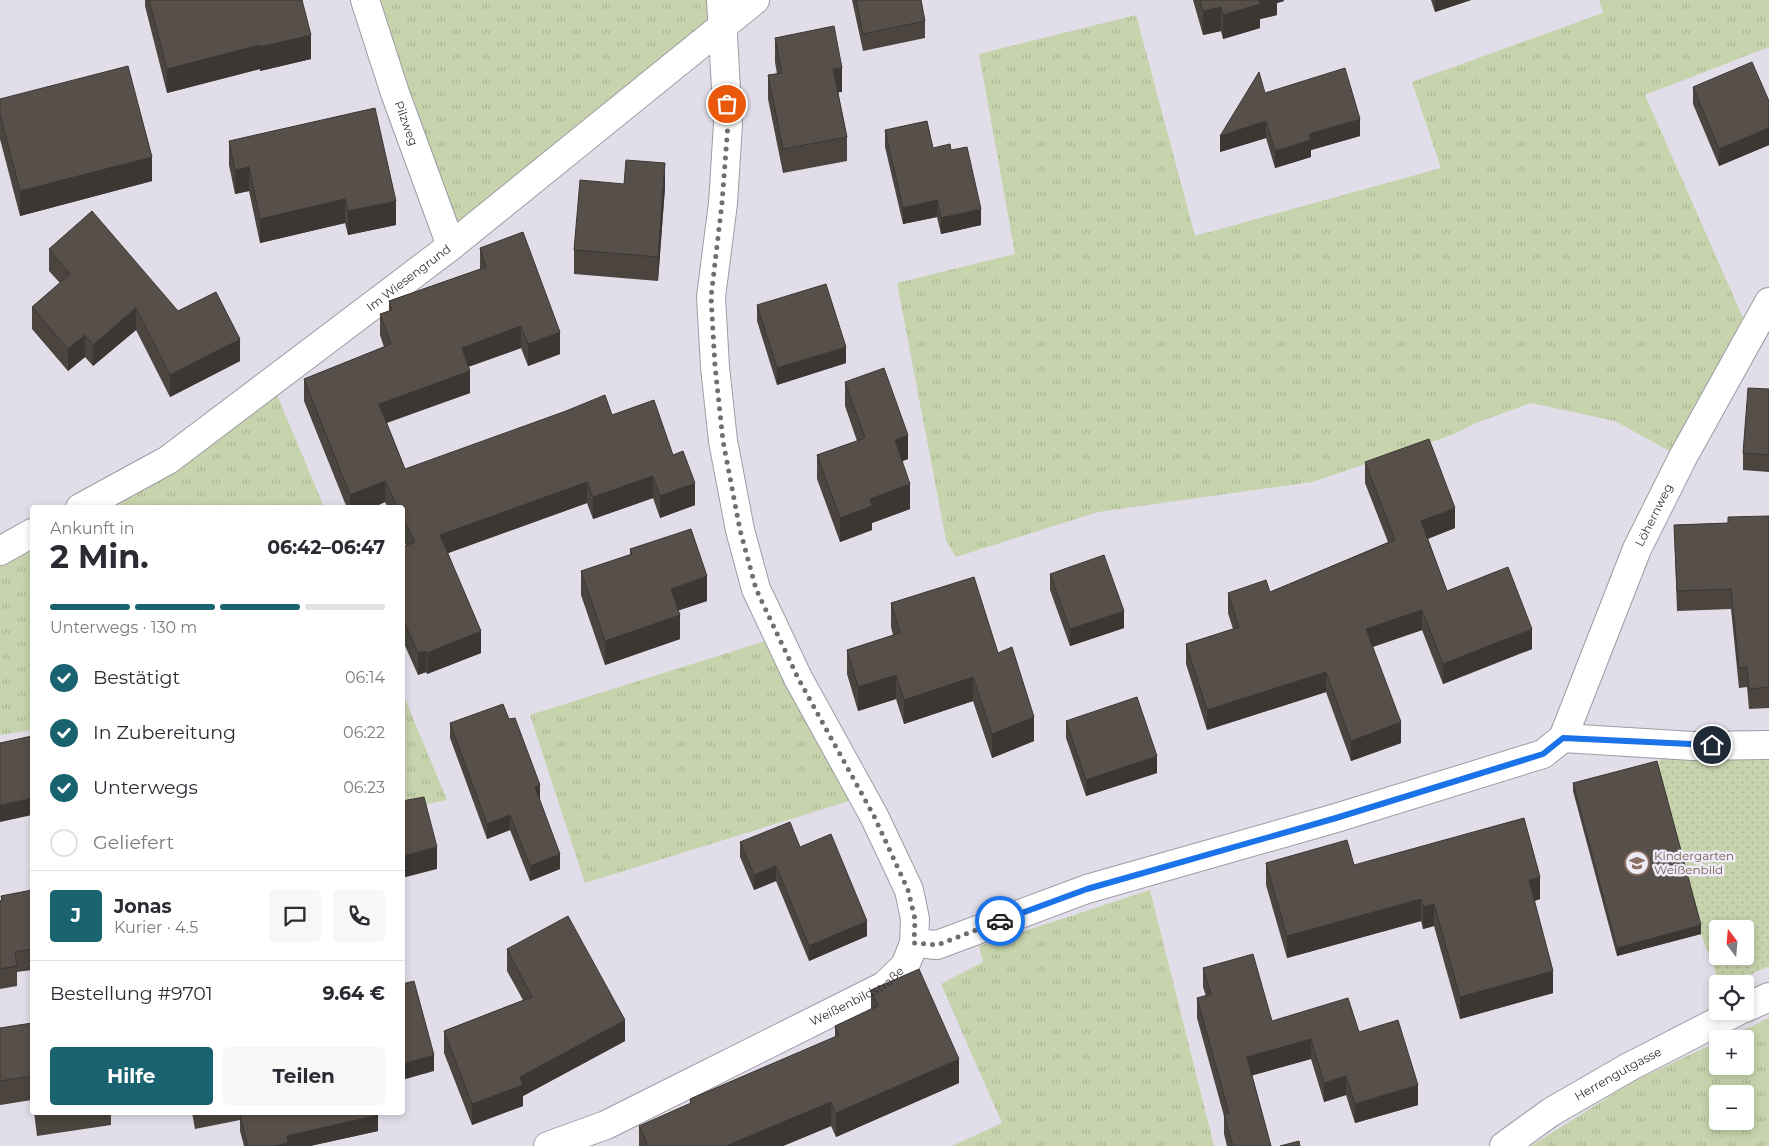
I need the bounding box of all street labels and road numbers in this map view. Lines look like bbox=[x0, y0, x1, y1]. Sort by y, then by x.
street label: Pilzweg bbox=[391, 99, 422, 148]
street label: Im Wiesengrund bbox=[363, 241, 453, 314]
street label: Löhernweg bbox=[1632, 481, 1676, 549]
street label: Weißenbildstraße bbox=[807, 963, 907, 1029]
street label: Herrengutgasse bbox=[1572, 1044, 1664, 1104]

